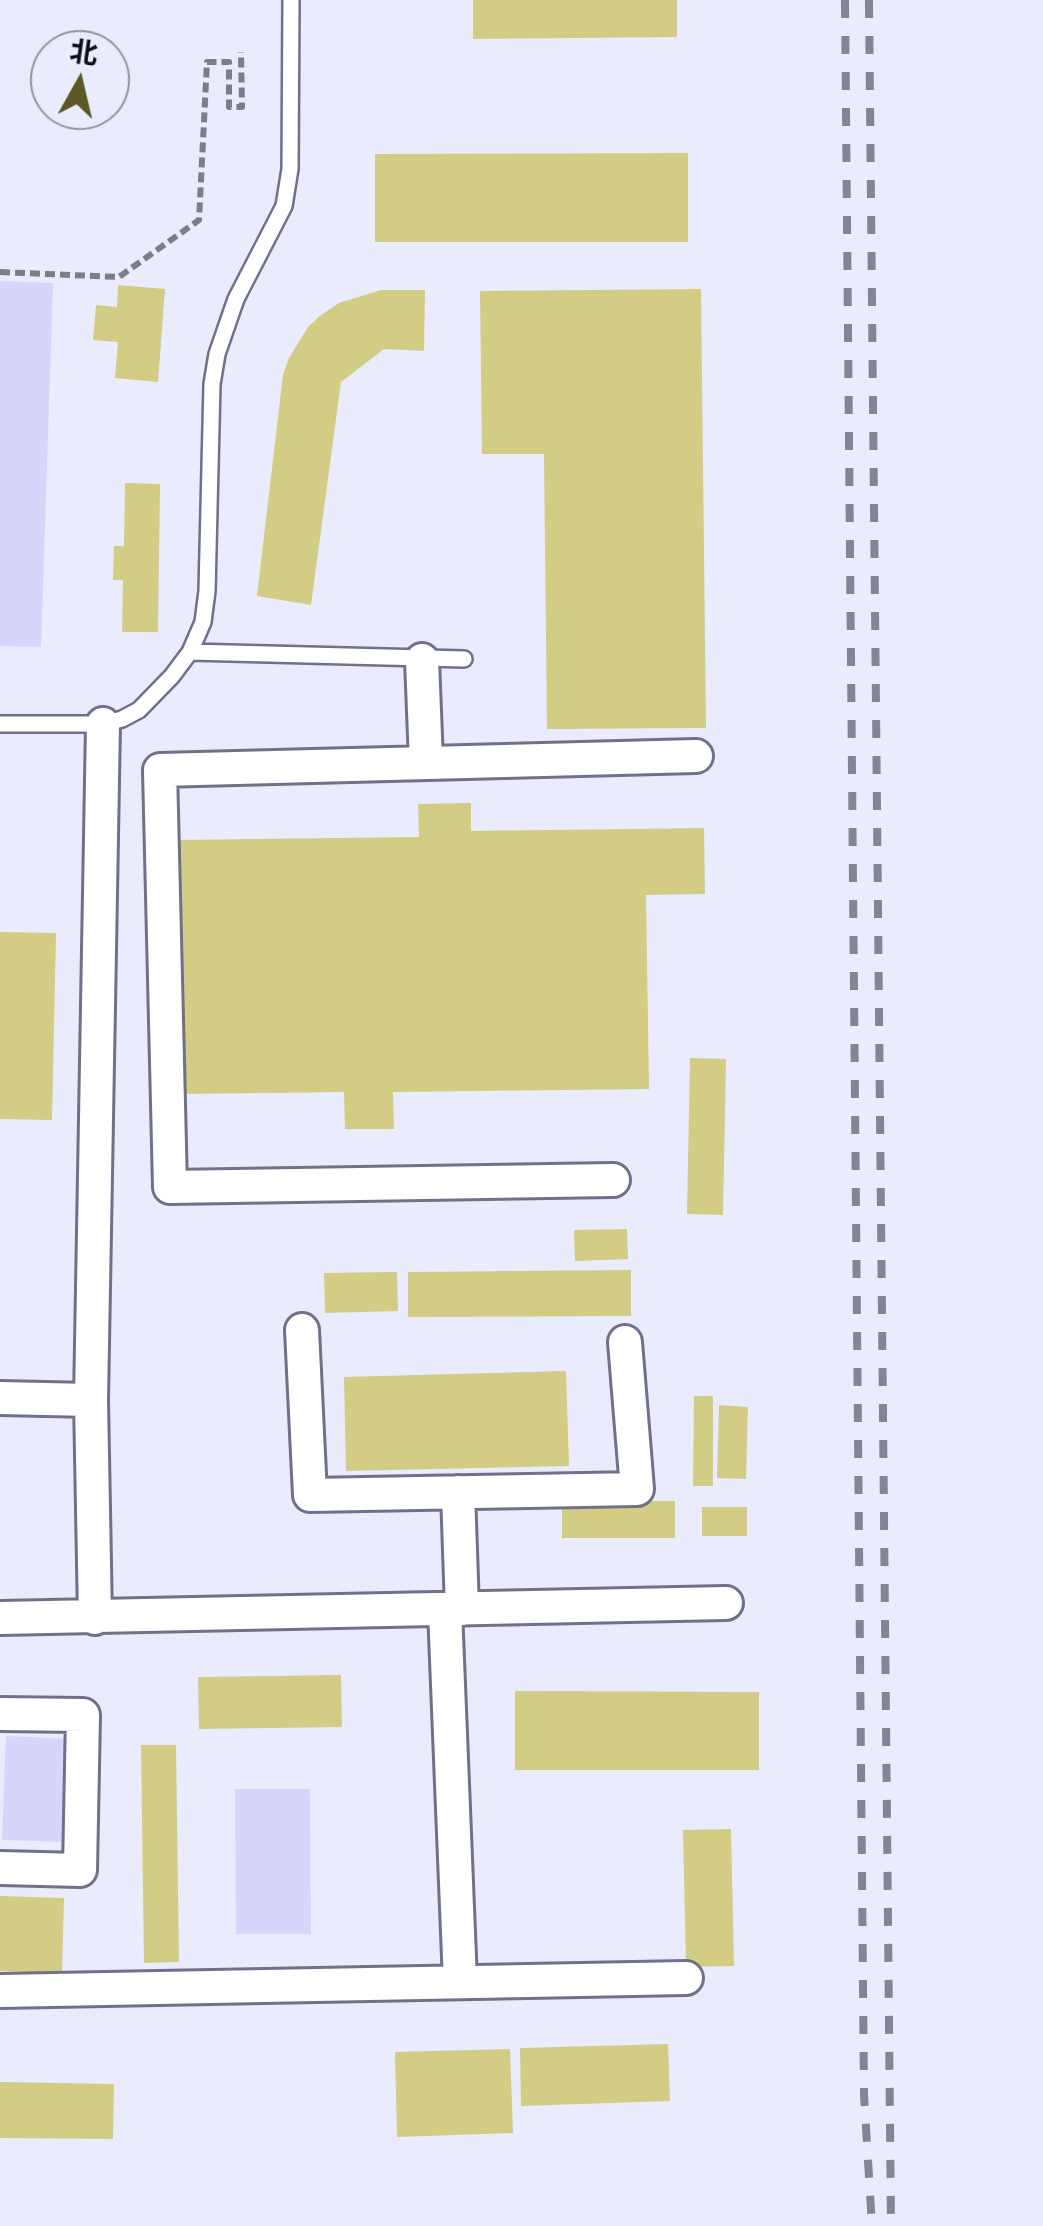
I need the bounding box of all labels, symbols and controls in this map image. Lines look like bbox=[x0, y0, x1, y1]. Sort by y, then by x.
north arrow bbox=[30, 30, 130, 130]
text: 北 bbox=[68, 32, 100, 71]

